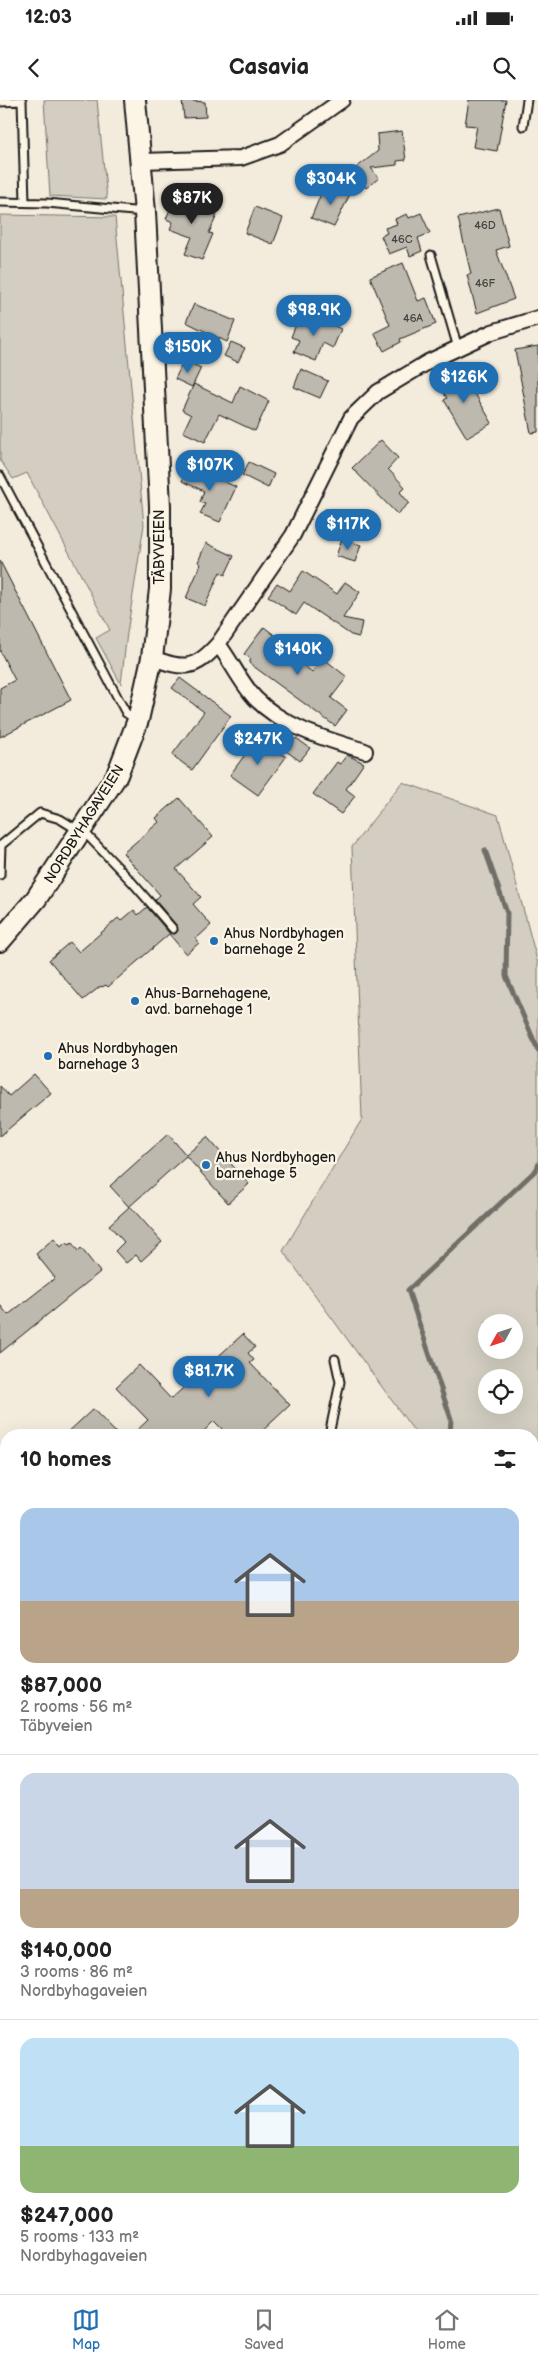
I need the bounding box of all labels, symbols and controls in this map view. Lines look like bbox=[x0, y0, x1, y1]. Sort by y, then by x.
text: 12:03 bbox=[25, 6, 72, 29]
icon: back bbox=[20, 54, 48, 82]
text: Casavia bbox=[229, 54, 309, 81]
icon: search bbox=[490, 54, 518, 82]
pin: $304K bbox=[296, 164, 366, 206]
text: $304K bbox=[306, 170, 356, 189]
pin: $87K bbox=[162, 182, 222, 225]
text: $87K bbox=[172, 189, 212, 208]
house number: 46D bbox=[474, 219, 496, 232]
house number: 46C bbox=[391, 233, 413, 246]
house number: 46F bbox=[475, 277, 495, 290]
pin: $98.9K bbox=[273, 294, 355, 337]
text: $98.9K bbox=[287, 301, 341, 320]
house number: 46A bbox=[403, 312, 423, 325]
pin: $150K bbox=[153, 332, 223, 374]
text: $150K bbox=[164, 338, 212, 357]
pin: $126K bbox=[429, 362, 499, 404]
text: $126K bbox=[440, 368, 488, 387]
pin: $107K bbox=[175, 450, 245, 492]
text: $107K bbox=[187, 456, 233, 475]
pin: $117K bbox=[313, 508, 383, 551]
street label: TÄBYVEIEN bbox=[151, 509, 168, 585]
text: $117K bbox=[326, 515, 370, 534]
pin: $140K bbox=[263, 634, 333, 676]
text: $140K bbox=[274, 640, 322, 659]
pin: $247K bbox=[223, 724, 293, 766]
text: $247K bbox=[234, 730, 282, 749]
street label: NORDBYHAGAVEIEN bbox=[40, 761, 128, 887]
place label: Ahus Nordbyhagen barnehage 2 bbox=[224, 925, 344, 958]
marker: Ahus Nordbyhagen barnehage 2 bbox=[208, 935, 220, 947]
place label: Ahus-Barnehagene, avd. barnehage 1 bbox=[145, 985, 270, 1018]
marker: Ahus-Barnehagene, avd. barnehage 1 bbox=[129, 995, 141, 1007]
place label: Ahus Nordbyhagen barnehage 3 bbox=[58, 1040, 178, 1073]
marker: Ahus Nordbyhagen barnehage 3 bbox=[42, 1050, 54, 1062]
place label: Ahus Nordbyhagen barnehage 5 bbox=[216, 1149, 336, 1182]
marker: Ahus Nordbyhagen barnehage 5 bbox=[200, 1159, 212, 1171]
north arrow bbox=[478, 1314, 522, 1359]
map controls bbox=[478, 1314, 523, 1414]
pin: $81.7K bbox=[168, 1356, 250, 1398]
text: $81.7K bbox=[184, 1362, 234, 1381]
button: locate bbox=[478, 1369, 523, 1414]
icon: filters bbox=[491, 1445, 519, 1473]
text: 10 homes bbox=[20, 1447, 111, 1472]
icon: home bbox=[225, 1540, 315, 1630]
text: $87,000 bbox=[20, 1673, 102, 1698]
text: 2 rooms · 56 m² bbox=[20, 1698, 132, 1717]
text: Täbyveien bbox=[20, 1717, 92, 1736]
icon: home bbox=[225, 1806, 315, 1896]
text: $140,000 bbox=[20, 1938, 112, 1963]
text: 3 rooms · 86 m² bbox=[20, 1963, 133, 1982]
text: Nordbyhagaveien bbox=[20, 1982, 147, 2001]
icon: home bbox=[225, 2071, 315, 2161]
text: $247,000 bbox=[20, 2203, 113, 2228]
text: 5 rooms · 133 m² bbox=[20, 2228, 139, 2247]
text: Nordbyhagaveien bbox=[20, 2247, 147, 2266]
tab: Map bbox=[72, 2306, 100, 2353]
tab: Saved bbox=[244, 2306, 284, 2353]
tab: Home bbox=[428, 2306, 466, 2353]

